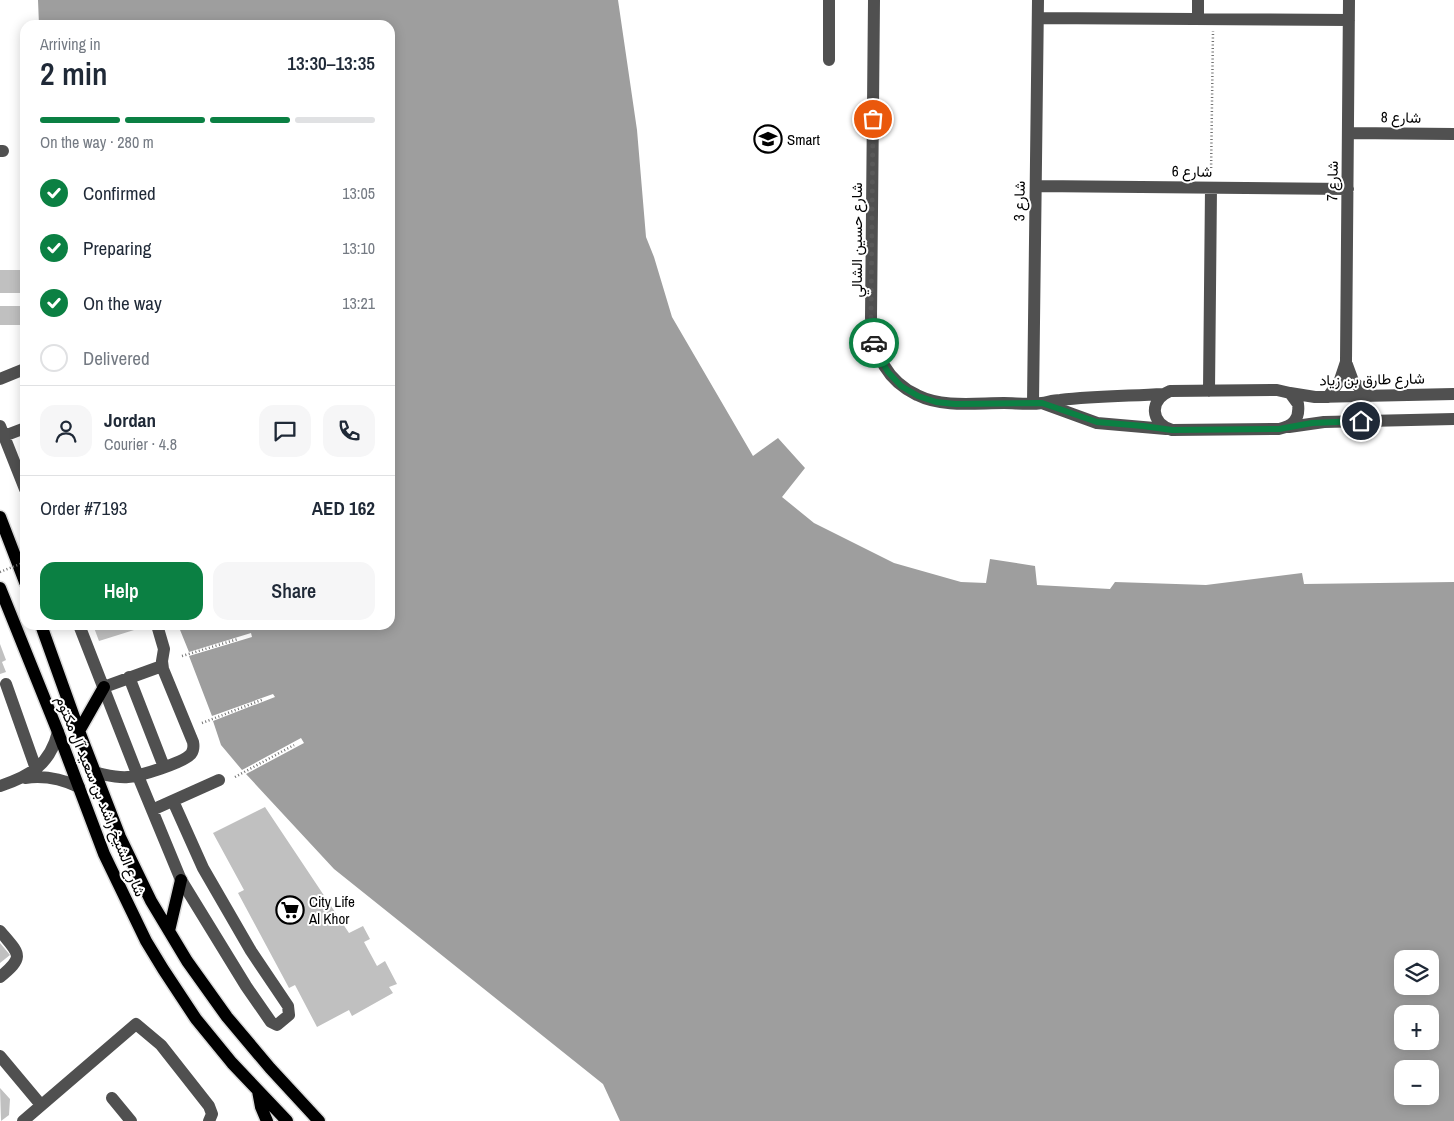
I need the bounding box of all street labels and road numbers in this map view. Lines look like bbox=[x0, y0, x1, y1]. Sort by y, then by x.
street label: شارع 8 bbox=[1381, 106, 1422, 129]
street label: شارع 6 bbox=[1172, 160, 1213, 183]
street label: شارع 7 bbox=[1321, 160, 1344, 201]
street label: شارع 3 bbox=[1008, 180, 1031, 221]
street label: شارع حسين الشالي bbox=[846, 182, 870, 297]
street label: شارع طارق بن زياد bbox=[1319, 368, 1425, 391]
street label: شارع الشيخ راشد بن سعيد آل مكتوم bbox=[50, 692, 151, 900]

